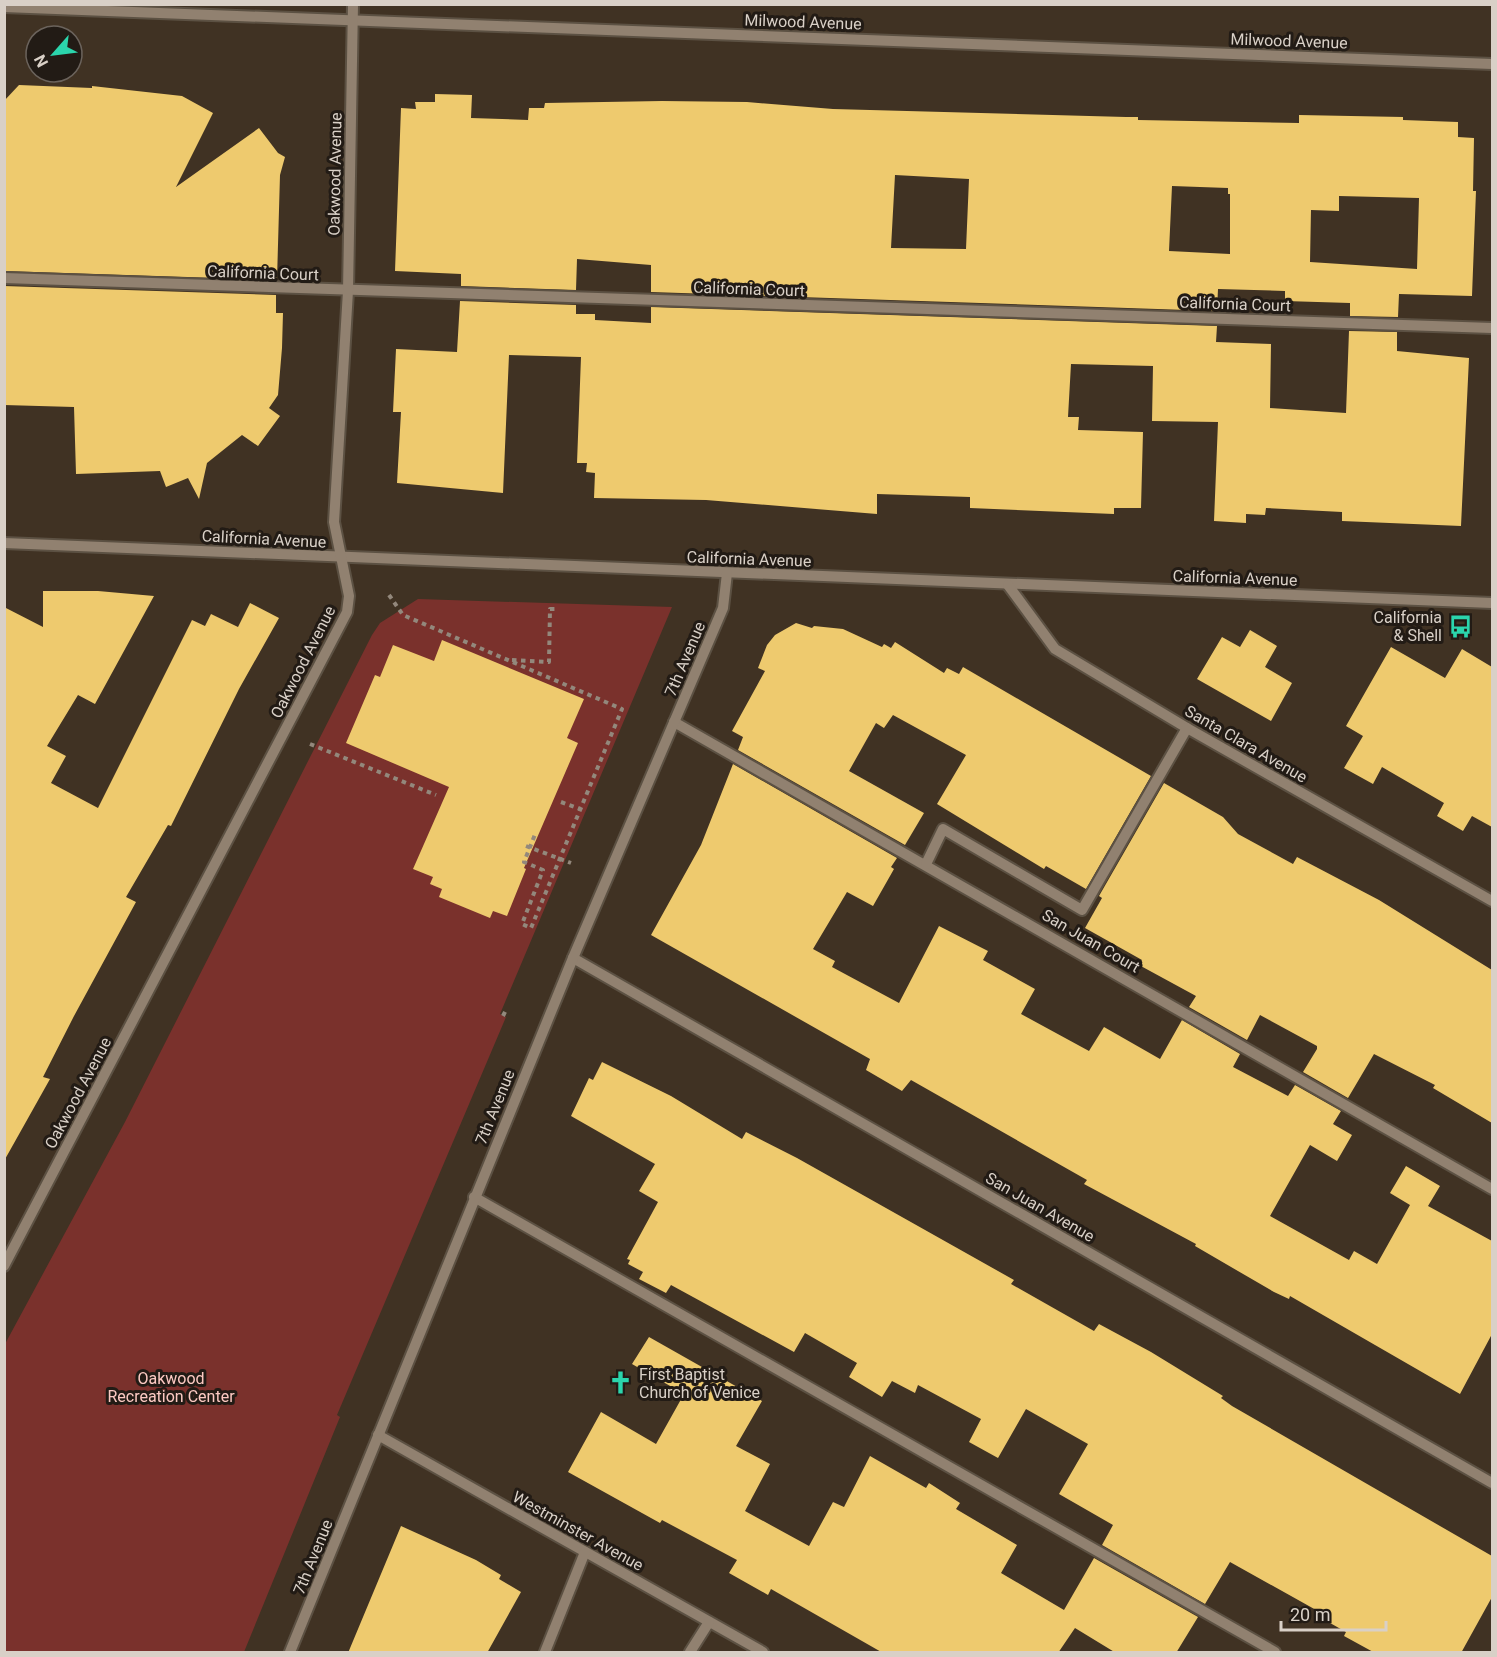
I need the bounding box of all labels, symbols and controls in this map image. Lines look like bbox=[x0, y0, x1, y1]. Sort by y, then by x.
street label: Milwood Avenue bbox=[744, 10, 862, 34]
north arrow bbox=[24, 24, 84, 84]
street label: Milwood Avenue bbox=[1230, 29, 1348, 53]
text: N bbox=[30, 51, 52, 70]
street label: Oakwood Avenue bbox=[324, 112, 346, 236]
street label: California Court bbox=[207, 262, 319, 284]
street label: California Court bbox=[693, 278, 805, 300]
street label: California Court bbox=[1179, 293, 1291, 315]
street label: California Avenue bbox=[201, 526, 327, 552]
street label: California Avenue bbox=[686, 547, 812, 571]
street label: California Avenue bbox=[1172, 566, 1298, 590]
street label: Oakwood Avenue bbox=[267, 603, 339, 721]
place label: California & Shell bbox=[1374, 608, 1442, 645]
bus stop icon: California & Shell bbox=[1447, 613, 1473, 639]
street label: 7th Avenue bbox=[661, 619, 709, 699]
street label: Santa Clara Avenue bbox=[1181, 701, 1311, 787]
street label: San Juan Court bbox=[1039, 905, 1143, 977]
street label: Oakwood Avenue bbox=[41, 1034, 115, 1152]
street label: 7th Avenue bbox=[471, 1067, 519, 1147]
street label: San Juan Avenue bbox=[982, 1168, 1098, 1246]
place label: First Baptist Church of Venice bbox=[639, 1365, 760, 1402]
park label: Oakwood Recreation Center bbox=[107, 1369, 235, 1406]
church icon: First Baptist Church of Venice bbox=[608, 1370, 634, 1396]
street label: Westminster Avenue bbox=[509, 1487, 647, 1575]
street label: 7th Avenue bbox=[289, 1517, 337, 1597]
scale bar bbox=[1281, 1594, 1386, 1632]
text: 20 m bbox=[1290, 1604, 1330, 1625]

